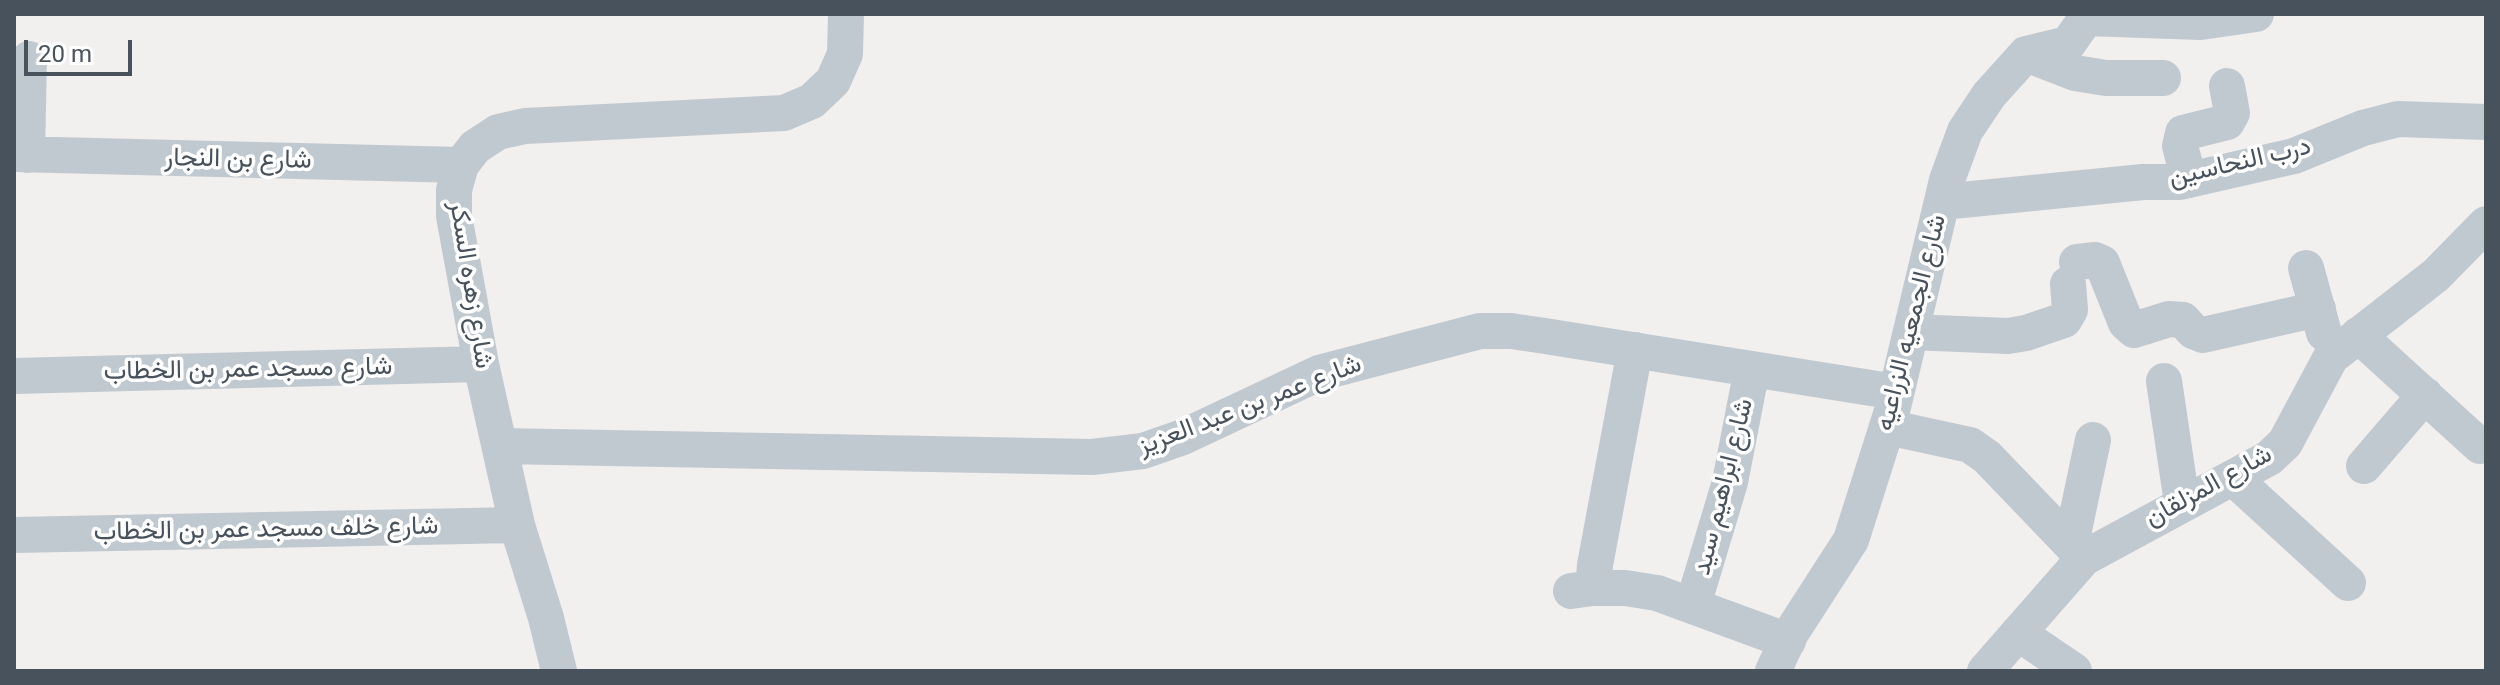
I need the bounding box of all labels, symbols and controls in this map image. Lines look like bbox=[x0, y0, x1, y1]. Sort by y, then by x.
scale bar bbox=[28, 24, 136, 74]
text: 20 m bbox=[38, 40, 92, 68]
street label: درب النحاسين bbox=[2166, 132, 2314, 194]
street label: شارع بن النجار bbox=[164, 143, 312, 177]
street label: شارع زهره السكر bbox=[441, 199, 499, 371]
street label: شارع الجمعيه الزراعيه bbox=[1870, 212, 1954, 434]
street label: شارع عمر بن عبد العزيز bbox=[1134, 349, 1366, 463]
street label: شارع مسجد عمر بن الخطاب bbox=[103, 352, 393, 388]
street label: شارع ابراهيم سيد bbox=[1687, 395, 1761, 579]
street label: شارع المزلقان bbox=[2140, 439, 2278, 535]
street label: شارع خلف مسجد عمر بن الخطاب bbox=[93, 511, 439, 549]

